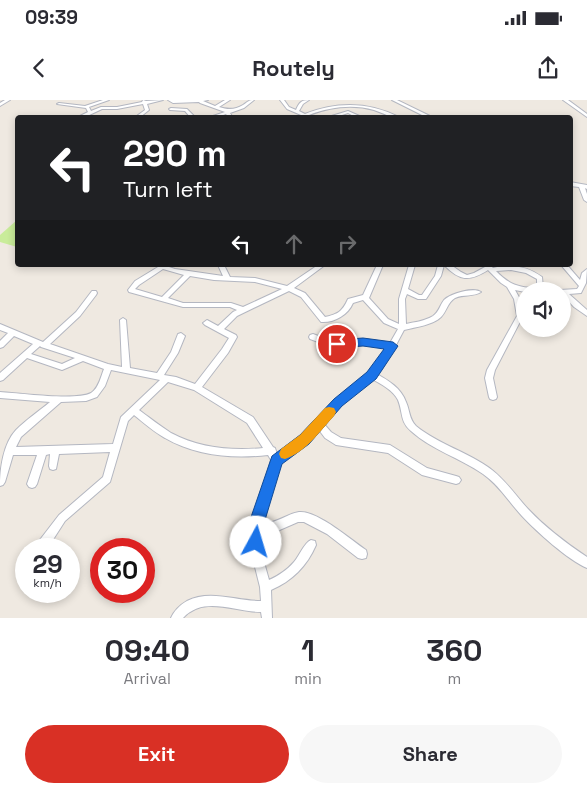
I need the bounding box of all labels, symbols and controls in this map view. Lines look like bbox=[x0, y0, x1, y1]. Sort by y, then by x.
text: 09:39 bbox=[25, 5, 78, 30]
icon: back bbox=[25, 54, 53, 82]
text: Routely bbox=[252, 54, 335, 82]
icon: share bbox=[534, 54, 562, 82]
text: 290 m bbox=[123, 132, 227, 176]
icon: left bbox=[40, 135, 105, 200]
text: Turn left bbox=[123, 175, 213, 203]
icon: left bbox=[227, 230, 255, 258]
icon: ahead bbox=[280, 230, 308, 258]
icon: right bbox=[333, 230, 361, 258]
map controls bbox=[516, 282, 571, 337]
button: sound bbox=[516, 282, 571, 337]
pin bbox=[316, 323, 358, 365]
icon: arrive bbox=[323, 330, 351, 358]
position arrow bbox=[229, 515, 281, 567]
speed limit sign: 30 bbox=[90, 538, 155, 603]
text: 29 bbox=[32, 548, 63, 580]
text: km/h bbox=[33, 575, 62, 591]
text: 09:40 bbox=[104, 631, 190, 670]
text: 1 bbox=[301, 631, 315, 670]
text: 360 bbox=[426, 631, 483, 670]
text: Arrival bbox=[123, 668, 171, 689]
text: min bbox=[294, 668, 322, 689]
text: m bbox=[448, 668, 461, 689]
button: Exit bbox=[25, 725, 289, 783]
button: Share bbox=[299, 725, 562, 783]

